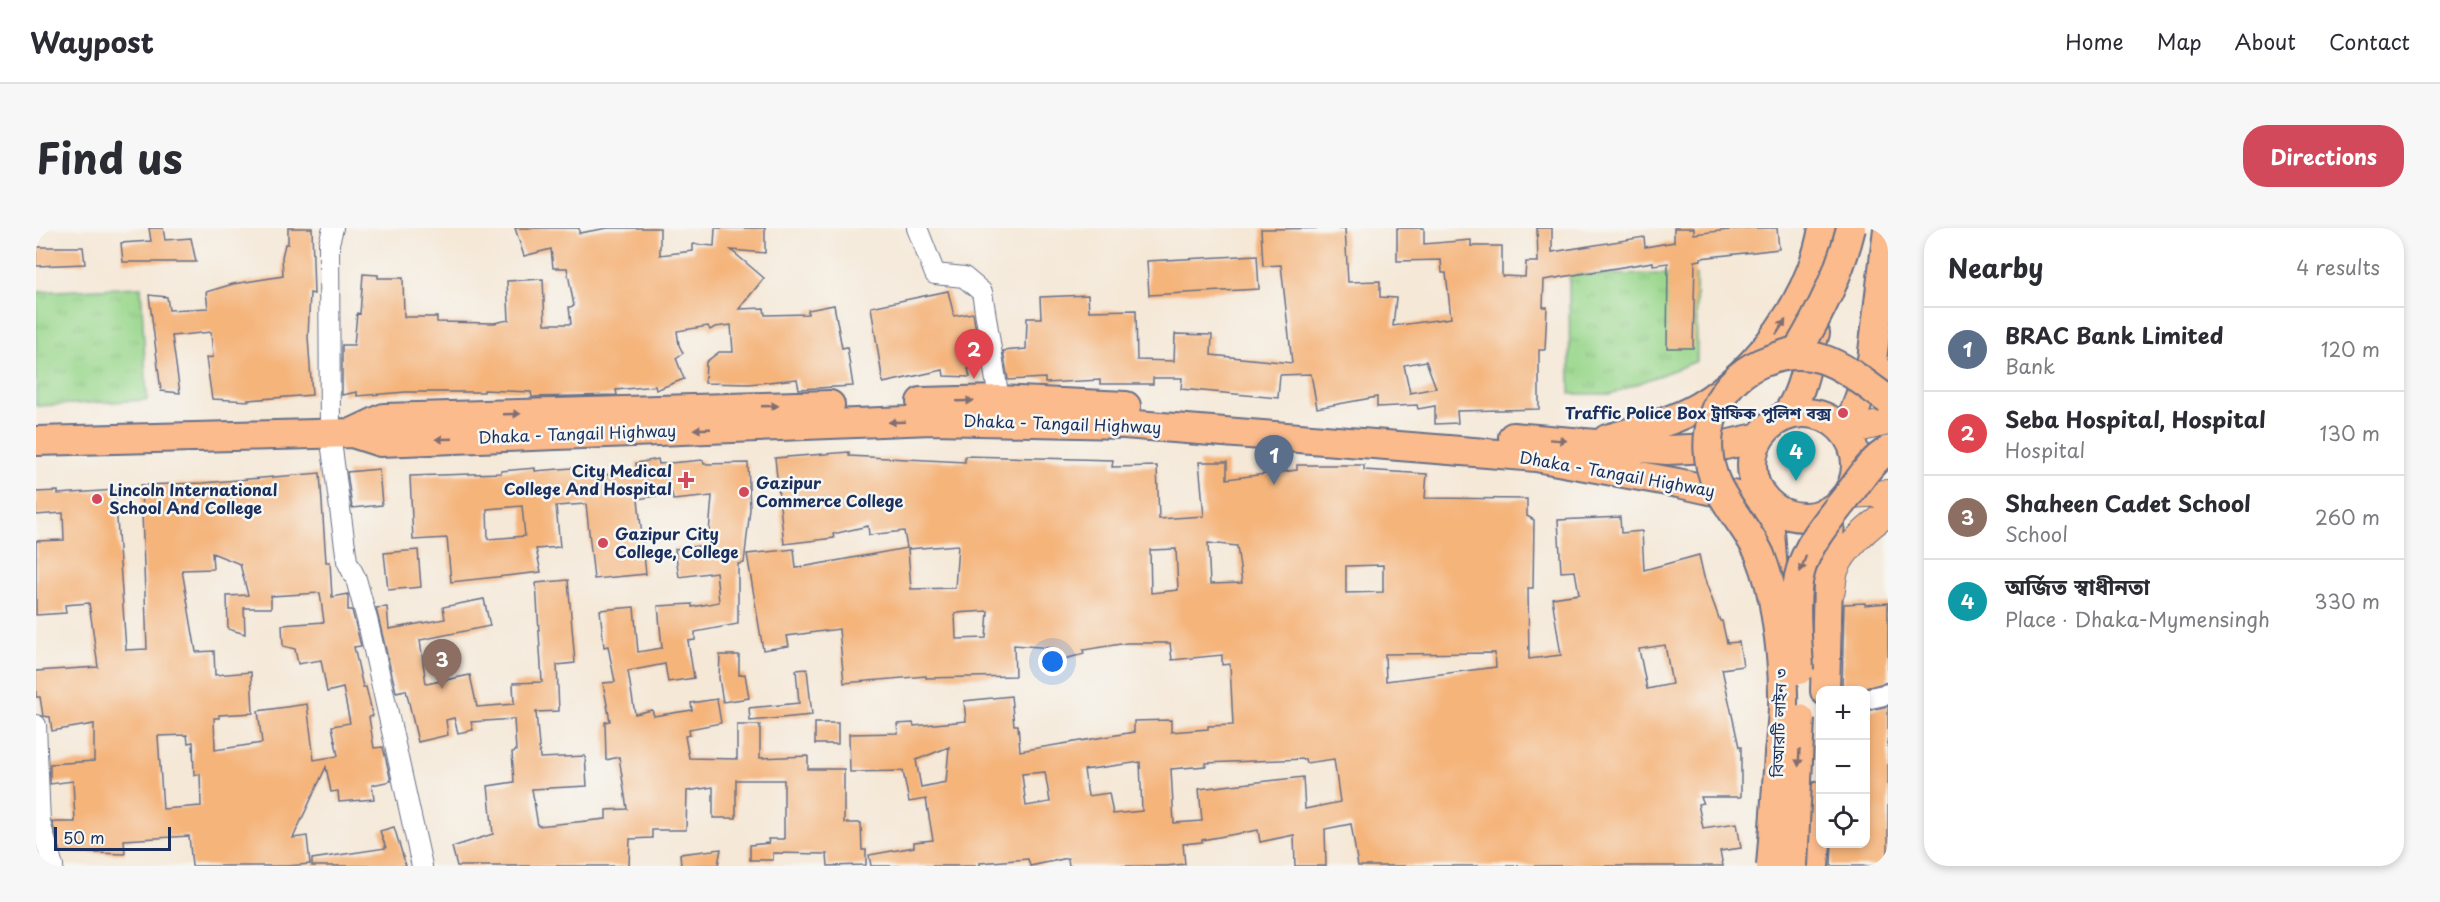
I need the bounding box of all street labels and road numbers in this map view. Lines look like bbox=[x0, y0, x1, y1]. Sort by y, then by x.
street label: Dhaka - Tangail Highway bbox=[963, 408, 1162, 438]
street label: Dhaka - Tangail Highway bbox=[477, 418, 676, 448]
street label: Dhaka - Tangail Highway bbox=[1517, 444, 1717, 502]
street label: বিআরটি লাইন ৩ bbox=[1764, 668, 1792, 779]

